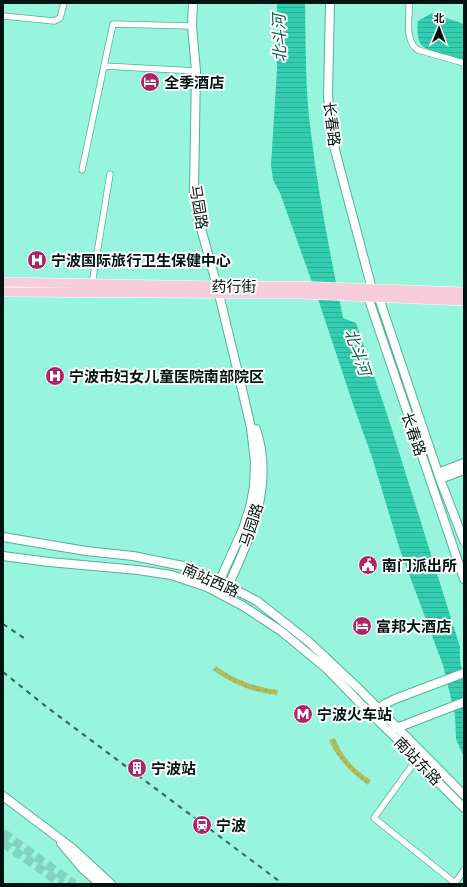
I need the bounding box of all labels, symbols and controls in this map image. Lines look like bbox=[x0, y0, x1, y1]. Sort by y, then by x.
north arrow bbox=[419, 8, 459, 48]
text: 北 bbox=[434, 10, 445, 26]
water label: 北斗河 bbox=[267, 11, 291, 62]
hotel icon: 全季酒店 bbox=[139, 71, 161, 93]
place label: 全季酒店 bbox=[164, 71, 224, 94]
street label: 长春路 bbox=[318, 100, 346, 148]
street label: 马园路 bbox=[184, 183, 214, 231]
hospital icon: 宁波国际旅行卫生保健中心 bbox=[26, 249, 48, 271]
place label: 宁波国际旅行卫生保健中心 bbox=[51, 249, 231, 272]
street label: 药行街 bbox=[211, 275, 257, 298]
water label: 北斗河 bbox=[339, 325, 378, 381]
hospital icon: 宁波市妇女儿童医院南部院区 bbox=[44, 365, 66, 387]
place label: 宁波市妇女儿童医院南部院区 bbox=[69, 365, 264, 388]
street label: 长春路 bbox=[396, 409, 432, 459]
street label: 马园路 bbox=[233, 500, 269, 550]
public building icon: 南门派出所 bbox=[357, 554, 379, 576]
place label: 南门派出所 bbox=[382, 554, 457, 577]
street label: 南站西路 bbox=[179, 557, 243, 603]
hotel icon: 富邦大酒店 bbox=[351, 615, 373, 637]
place label: 富邦大酒店 bbox=[376, 615, 451, 638]
metro station icon: 宁波火车站 bbox=[292, 703, 314, 725]
place label: 宁波火车站 bbox=[317, 703, 392, 726]
street label: 南站东路 bbox=[389, 731, 447, 791]
building icon: 宁波站 bbox=[126, 757, 148, 779]
place label: 宁波站 bbox=[151, 757, 196, 780]
station icon: 宁波 bbox=[191, 814, 213, 836]
place label: 宁波 bbox=[216, 814, 246, 837]

